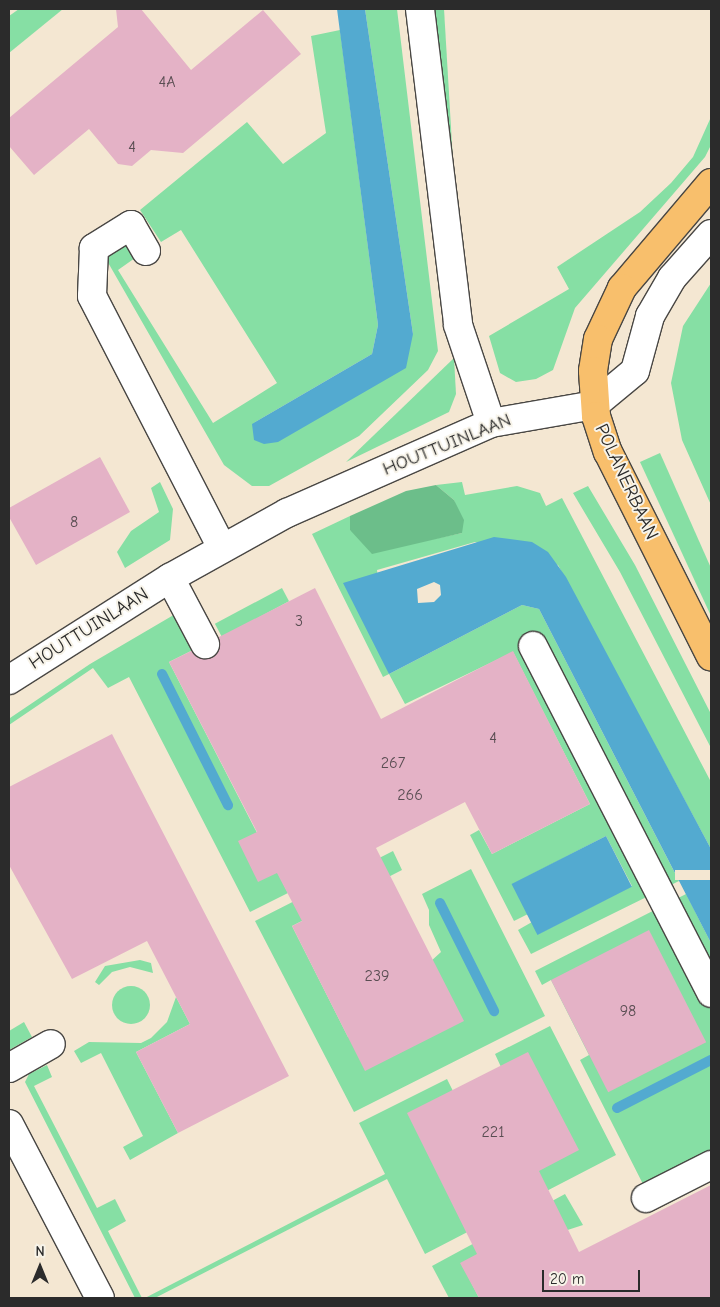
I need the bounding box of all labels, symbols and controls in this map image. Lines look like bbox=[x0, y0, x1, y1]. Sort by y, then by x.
house number: 4A bbox=[158, 72, 176, 92]
house number: 4 bbox=[128, 137, 136, 157]
street label: HOUTTUINLAAN bbox=[379, 409, 515, 481]
street label: POLANERBAAN bbox=[589, 421, 663, 543]
house number: 8 bbox=[70, 512, 78, 532]
street label: HOUTTUINLAAN bbox=[25, 583, 153, 675]
house number: 3 bbox=[295, 611, 303, 631]
house number: 4 bbox=[489, 728, 497, 748]
house number: 267 bbox=[381, 753, 405, 773]
house number: 266 bbox=[397, 785, 423, 805]
house number: 239 bbox=[365, 966, 389, 986]
house number: 98 bbox=[620, 1001, 636, 1021]
house number: 221 bbox=[481, 1122, 505, 1142]
north arrow bbox=[15, 1242, 65, 1292]
text: N bbox=[35, 1243, 45, 1260]
scale bar bbox=[545, 1260, 642, 1292]
text: 20 m bbox=[550, 1270, 584, 1288]

